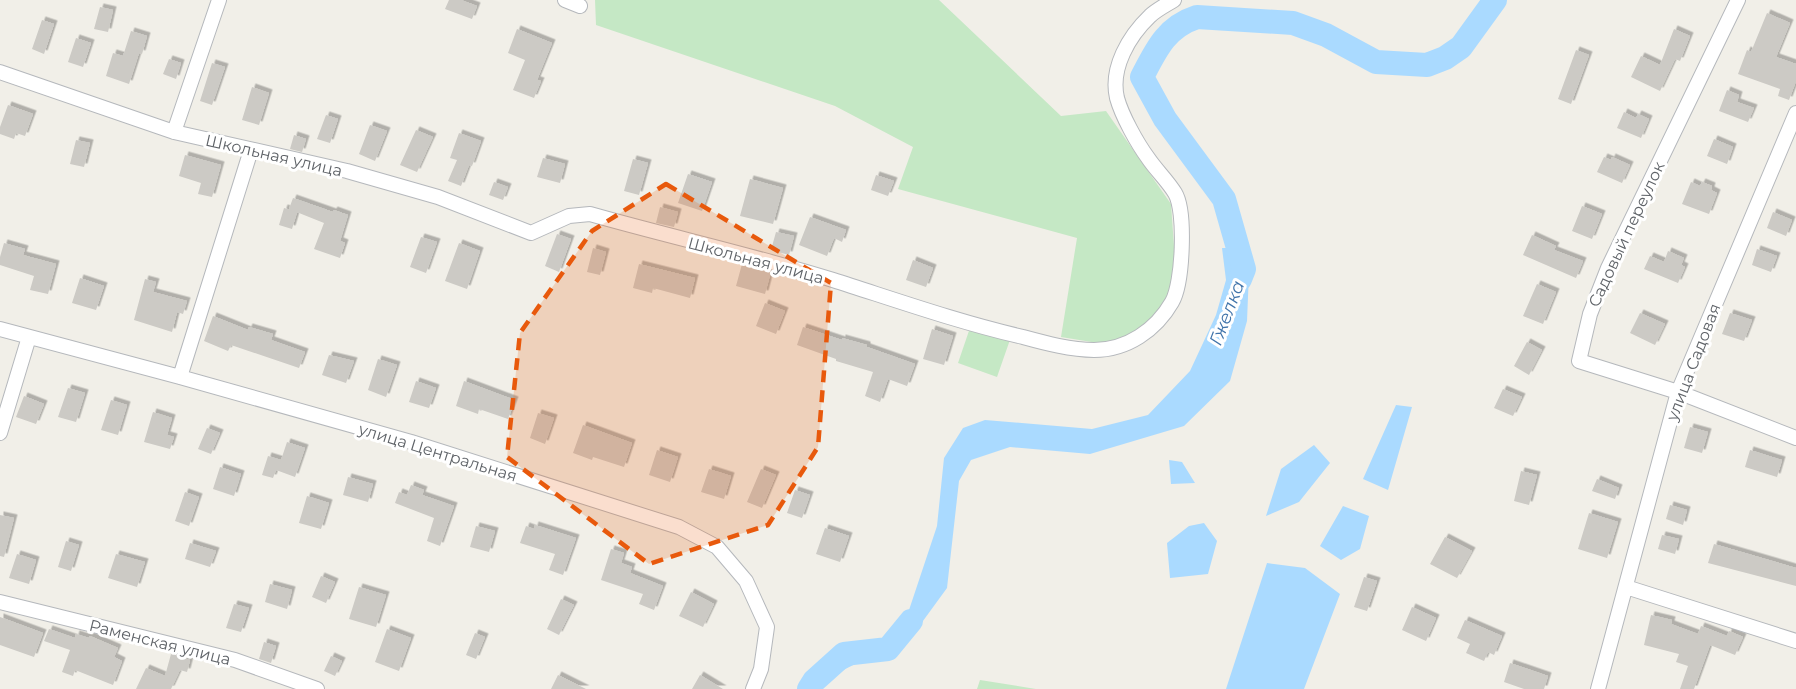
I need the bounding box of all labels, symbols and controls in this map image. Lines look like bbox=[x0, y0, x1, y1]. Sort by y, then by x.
street label: Школьная улица bbox=[204, 131, 344, 180]
street label: Садовый переулок bbox=[1584, 158, 1669, 310]
street label: Школьная улица bbox=[686, 233, 826, 288]
water label: Гжелка bbox=[1205, 277, 1249, 349]
street label: улица Садовая bbox=[1662, 301, 1725, 424]
street label: улица Центральная bbox=[355, 419, 519, 486]
street label: Раменская улица bbox=[87, 616, 233, 669]

